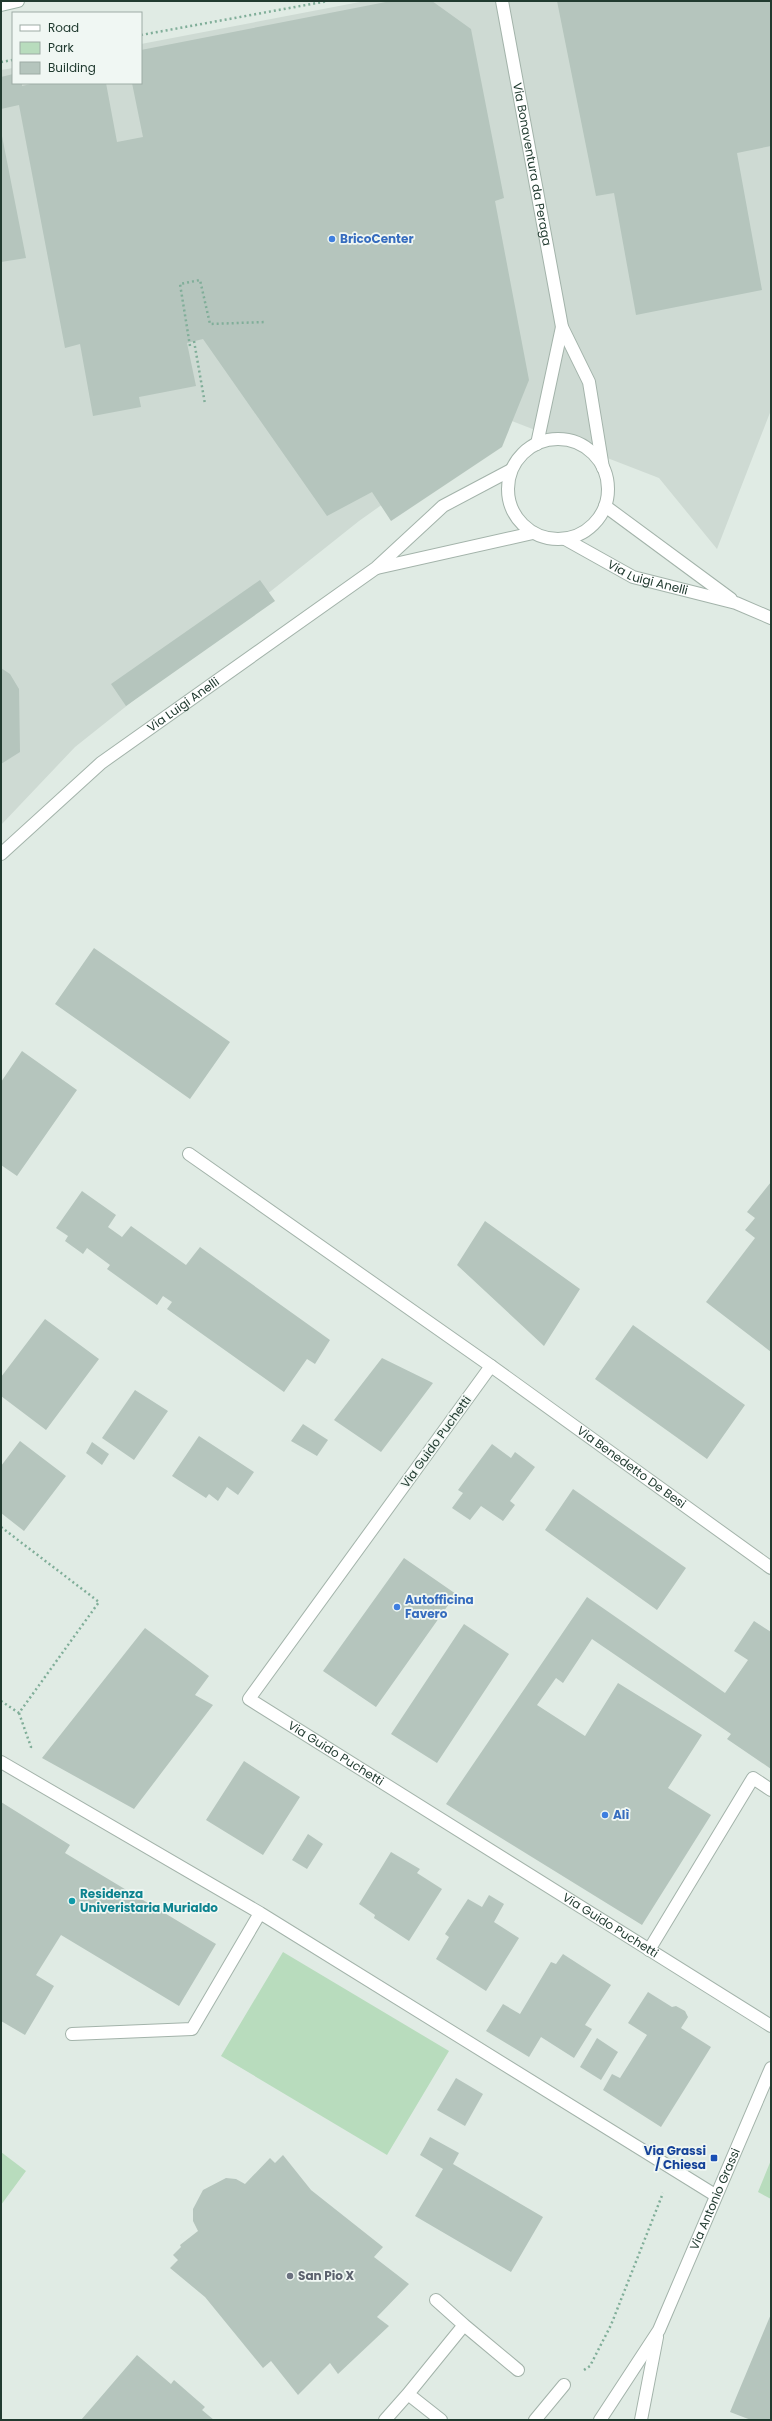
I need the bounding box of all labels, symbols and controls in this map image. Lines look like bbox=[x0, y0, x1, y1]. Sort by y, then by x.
legend bbox=[12, 12, 142, 84]
text: Road bbox=[48, 19, 79, 36]
text: Park bbox=[48, 39, 75, 56]
text: Building bbox=[48, 59, 96, 76]
street label: Via Bonaventura da Peraga bbox=[509, 81, 556, 247]
place label: BricoCenter bbox=[340, 230, 414, 247]
marker: BricoCenter bbox=[327, 234, 337, 244]
street label: Via Luigi Anelli bbox=[604, 555, 690, 599]
street label: Via Luigi Anelli bbox=[143, 673, 222, 736]
street label: Via Guido Puchetti bbox=[396, 1392, 475, 1491]
street label: Via Benedetto De Besi bbox=[574, 1422, 690, 1512]
place label: Autofficina Favero bbox=[405, 1591, 474, 1622]
marker: Autofficina Favero bbox=[392, 1602, 402, 1612]
street label: Via Guido Puchetti bbox=[285, 1716, 387, 1789]
place label: Alì bbox=[613, 1806, 629, 1823]
marker: Alì bbox=[600, 1810, 610, 1820]
place label: Residenza Univeristaria Murialdo bbox=[80, 1885, 218, 1916]
street label: Via Guido Puchetti bbox=[559, 1888, 662, 1961]
marker: Residenza Univeristaria Murialdo bbox=[67, 1896, 77, 1906]
place label: Via Grassi / Chiesa bbox=[644, 2142, 706, 2173]
street label: Via Antonio Grassi bbox=[685, 2145, 744, 2252]
marker: Via Grassi / Chiesa bbox=[709, 2153, 719, 2163]
place label: San Pio X bbox=[298, 2267, 354, 2284]
marker: San Pio X bbox=[285, 2271, 295, 2281]

